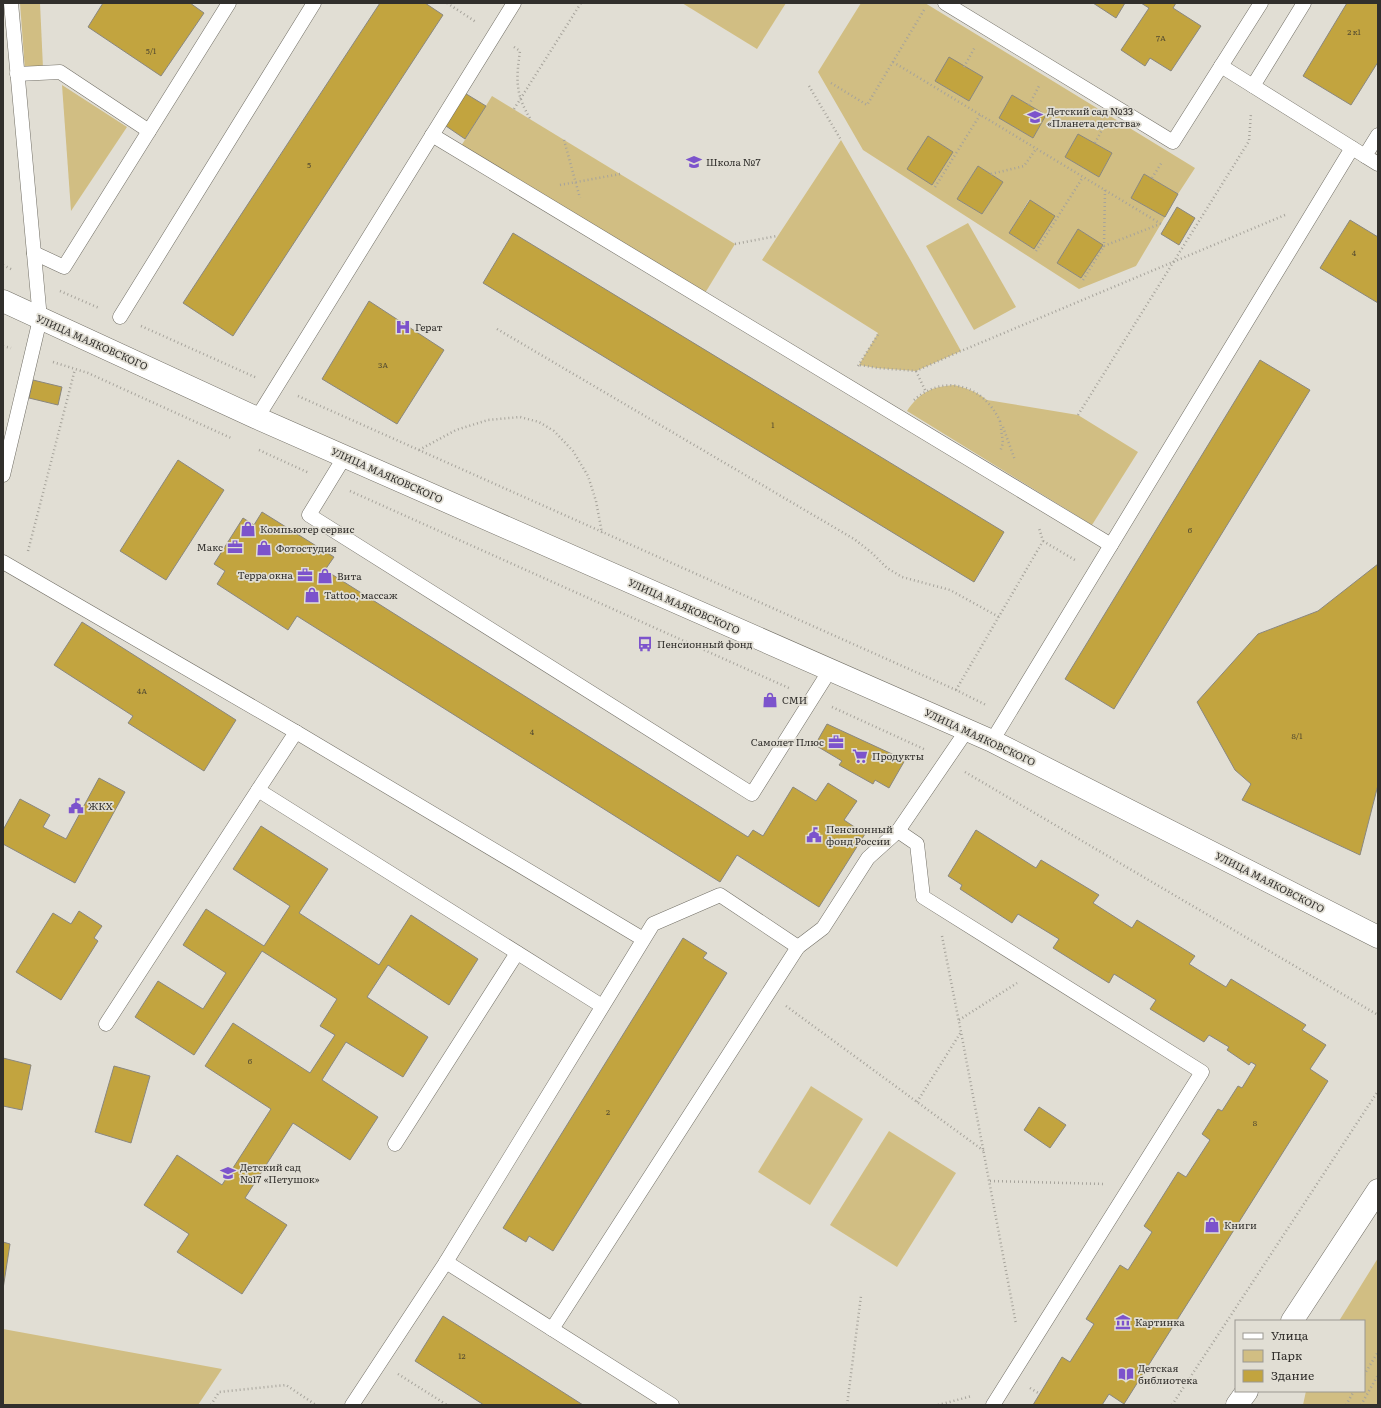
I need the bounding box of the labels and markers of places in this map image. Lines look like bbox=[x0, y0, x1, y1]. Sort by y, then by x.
place label: Детский сад №33 «Планета детства» bbox=[1047, 103, 1141, 130]
school or university icon: Детский сад №33 «Планета детства» bbox=[1026, 108, 1044, 126]
school or university icon: Школа №7 bbox=[685, 153, 703, 171]
place label: Школа №7 bbox=[706, 154, 760, 169]
hospital icon: Герат bbox=[394, 318, 412, 336]
place label: Герат bbox=[415, 319, 443, 334]
shop icon: Компьютер сервис bbox=[239, 520, 257, 538]
place label: Компьютер сервис bbox=[260, 521, 354, 536]
office icon: Макс bbox=[226, 538, 244, 556]
place label: Макс bbox=[197, 539, 223, 554]
shop icon: Фотостудия bbox=[255, 539, 273, 557]
place label: Фотостудия bbox=[276, 540, 337, 555]
office icon: Терра окна bbox=[296, 566, 314, 584]
place label: Терра окна bbox=[238, 567, 294, 582]
shop icon: Вита bbox=[316, 567, 334, 585]
place label: Вита bbox=[337, 568, 362, 583]
shop icon: Tattoo, массаж bbox=[303, 586, 321, 604]
place label: Tattoo, массаж bbox=[324, 587, 398, 602]
bus stop icon: Пенсионный фонд bbox=[636, 635, 654, 653]
place label: Пенсионный фонд bbox=[657, 636, 753, 651]
shop icon: СМИ bbox=[761, 691, 779, 709]
place label: СМИ bbox=[782, 692, 807, 707]
office icon: Самолет Плюс bbox=[827, 733, 845, 751]
place label: Самолет Плюс bbox=[751, 734, 824, 749]
supermarket icon: Продукты bbox=[851, 747, 869, 765]
place label: Продукты bbox=[872, 748, 924, 763]
public building icon: ЖКХ bbox=[67, 797, 85, 815]
place label: ЖКХ bbox=[88, 798, 113, 813]
place label: Пенсионный фонд России bbox=[826, 821, 893, 848]
public building icon: Пенсионный фонд России bbox=[805, 826, 823, 844]
place label: Детский сад №17 «Петушок» bbox=[240, 1159, 320, 1186]
school or university icon: Детский сад №17 «Петушок» bbox=[219, 1164, 237, 1182]
shop icon: Книги bbox=[1203, 1216, 1221, 1234]
place label: Книги bbox=[1224, 1217, 1257, 1232]
museum icon: Картинка bbox=[1114, 1313, 1132, 1331]
place label: Картинка bbox=[1135, 1314, 1185, 1329]
place label: Детская библиотека bbox=[1138, 1360, 1198, 1387]
library icon: Детская библиотека bbox=[1117, 1365, 1135, 1383]

